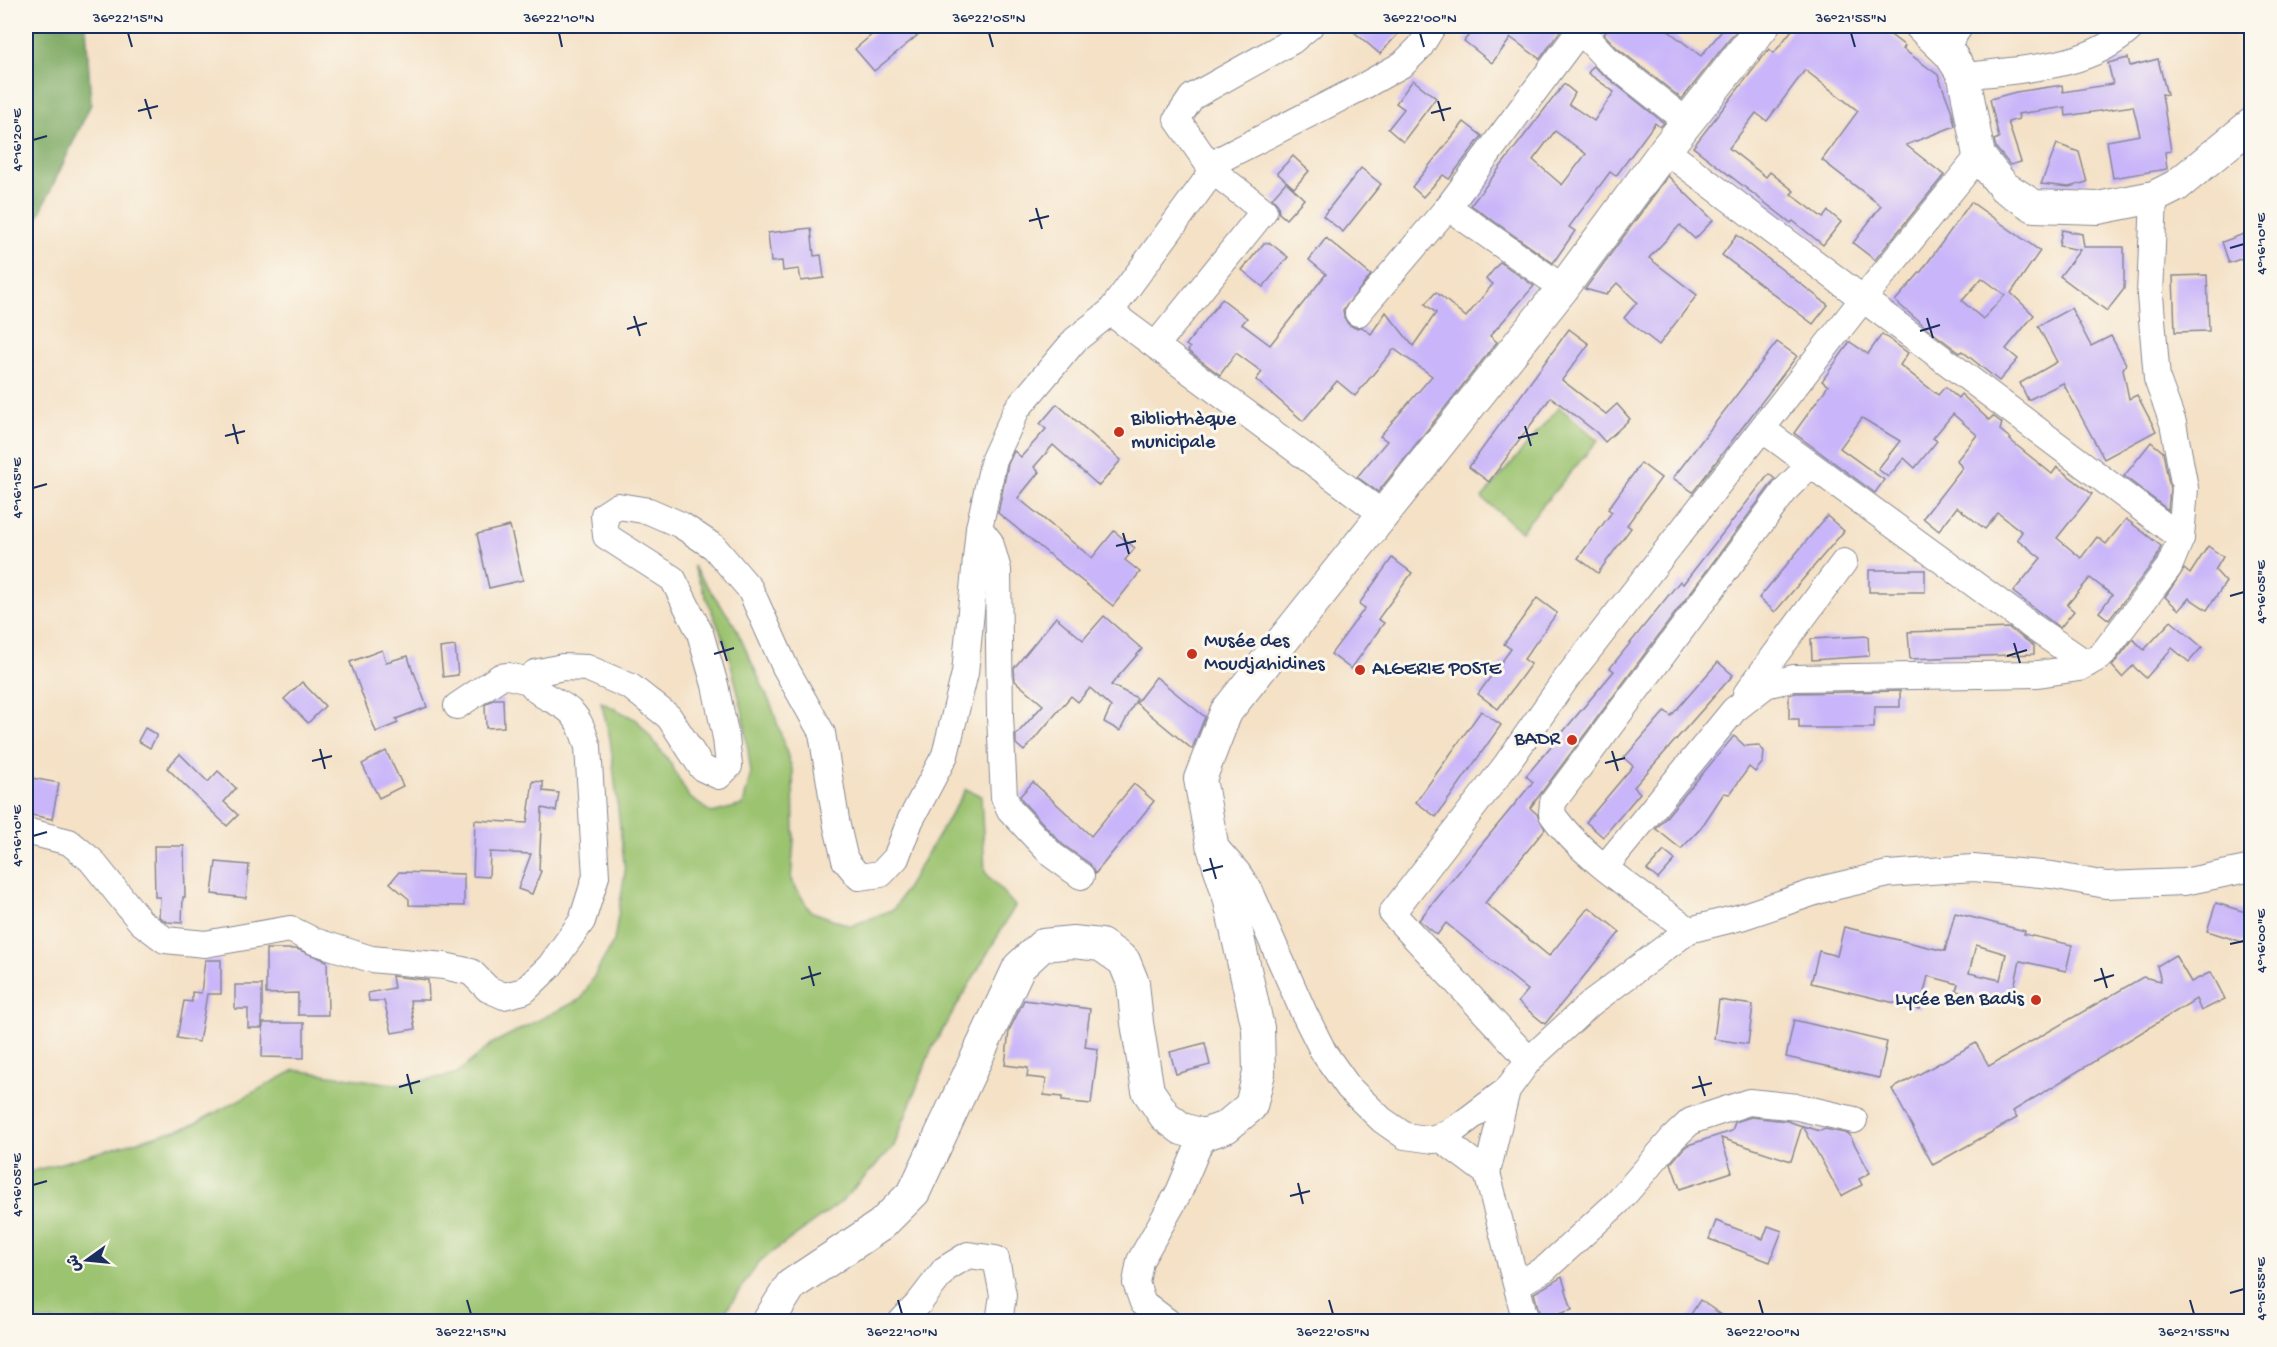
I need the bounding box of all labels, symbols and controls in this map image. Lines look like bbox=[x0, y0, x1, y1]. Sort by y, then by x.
text: 36°22'15"N bbox=[92, 10, 164, 28]
text: 36°22'10"N bbox=[522, 10, 595, 28]
text: 36°22'05"N bbox=[951, 10, 1026, 28]
text: 36°22'00"N bbox=[1382, 10, 1457, 28]
text: 36°21'55"N bbox=[1814, 10, 1887, 28]
text: 4°16'20"E bbox=[9, 108, 27, 171]
text: 4°16'10"E bbox=[2253, 213, 2271, 275]
place label: Bibliothèque municipale bbox=[1130, 409, 1237, 455]
marker: Bibliothèque municipale bbox=[1112, 425, 1126, 439]
text: 4°16'15"E bbox=[9, 457, 27, 518]
text: 4°16'05"E bbox=[2253, 560, 2271, 624]
place label: Musée des Moudjahidines bbox=[1204, 631, 1325, 677]
marker: Musée des Moudjahidines bbox=[1185, 647, 1199, 661]
place label: ALGERIE POSTE bbox=[1372, 659, 1503, 682]
marker: ALGERIE POSTE bbox=[1353, 663, 1367, 677]
place label: BADR bbox=[1513, 729, 1562, 752]
marker: BADR bbox=[1565, 733, 1579, 747]
text: 4°16'10"E bbox=[9, 805, 27, 867]
text: 4°16'00"E bbox=[2253, 908, 2271, 973]
place label: Lycée Ben Badis bbox=[1895, 989, 2025, 1012]
marker: Lycée Ben Badis bbox=[2029, 993, 2043, 1007]
text: 4°16'05"E bbox=[9, 1153, 27, 1217]
north arrow bbox=[57, 1230, 117, 1290]
text: ش bbox=[64, 1252, 87, 1274]
text: 4°15'55"E bbox=[2253, 1257, 2271, 1320]
text: 36°22'15"N bbox=[435, 1324, 507, 1342]
text: 36°22'10"N bbox=[865, 1324, 938, 1342]
text: 36°22'05"N bbox=[1295, 1324, 1370, 1342]
text: 36°22'00"N bbox=[1725, 1324, 1800, 1342]
text: 36°21'55"N bbox=[2157, 1324, 2230, 1342]

